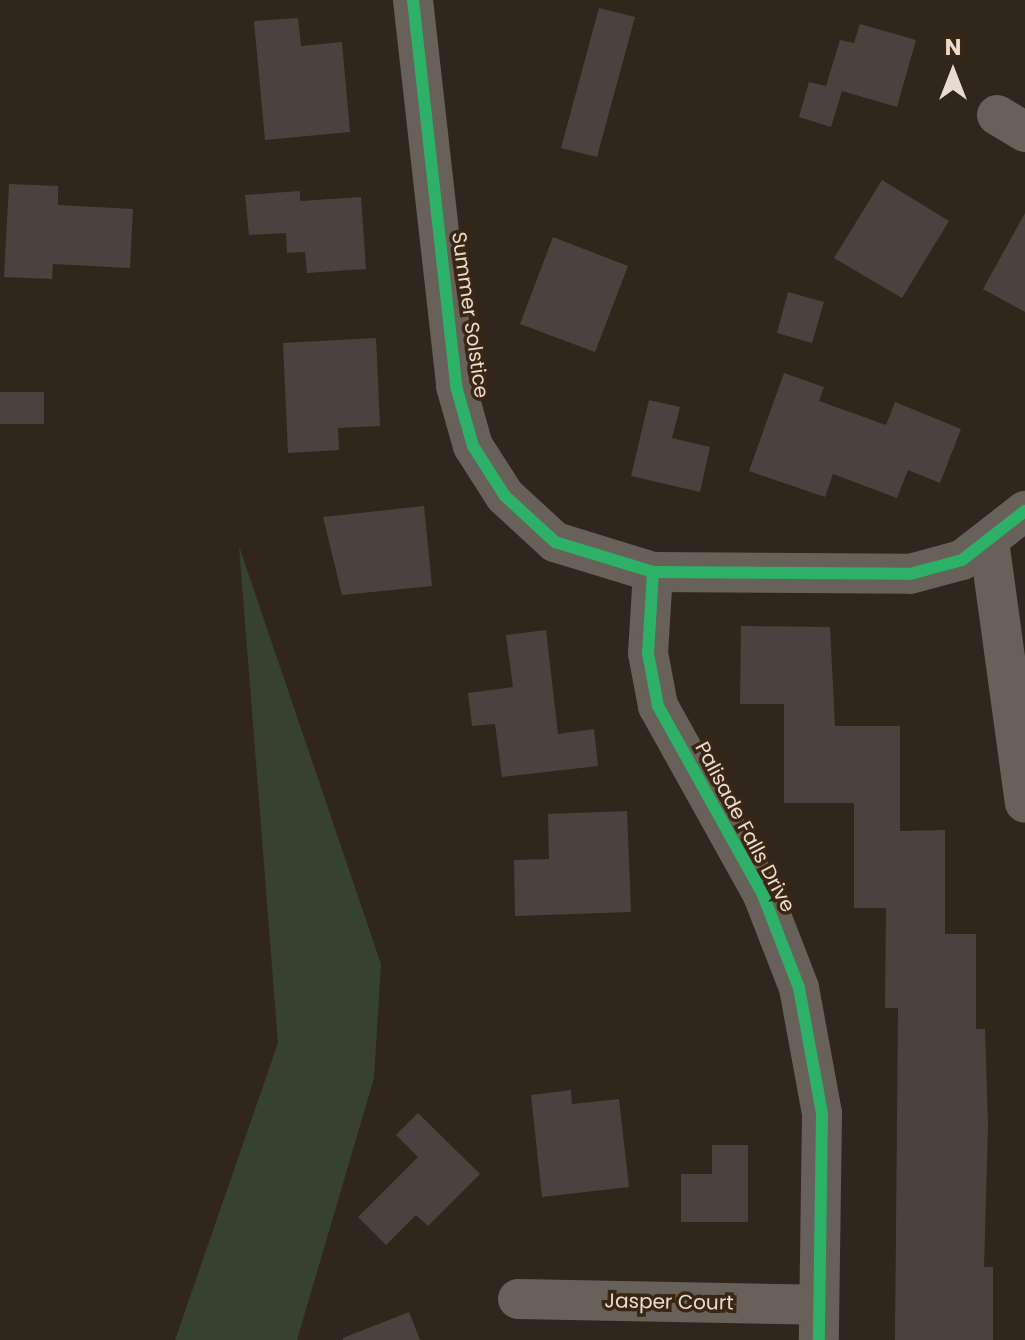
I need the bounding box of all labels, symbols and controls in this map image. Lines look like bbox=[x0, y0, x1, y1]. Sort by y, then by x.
north arrow bbox=[913, 32, 993, 112]
text: N bbox=[945, 32, 961, 63]
street label: Summer Solstice bbox=[446, 230, 494, 400]
street label: Palisade Falls Drive bbox=[690, 738, 800, 916]
street label: Jasper Court bbox=[604, 1289, 734, 1315]

